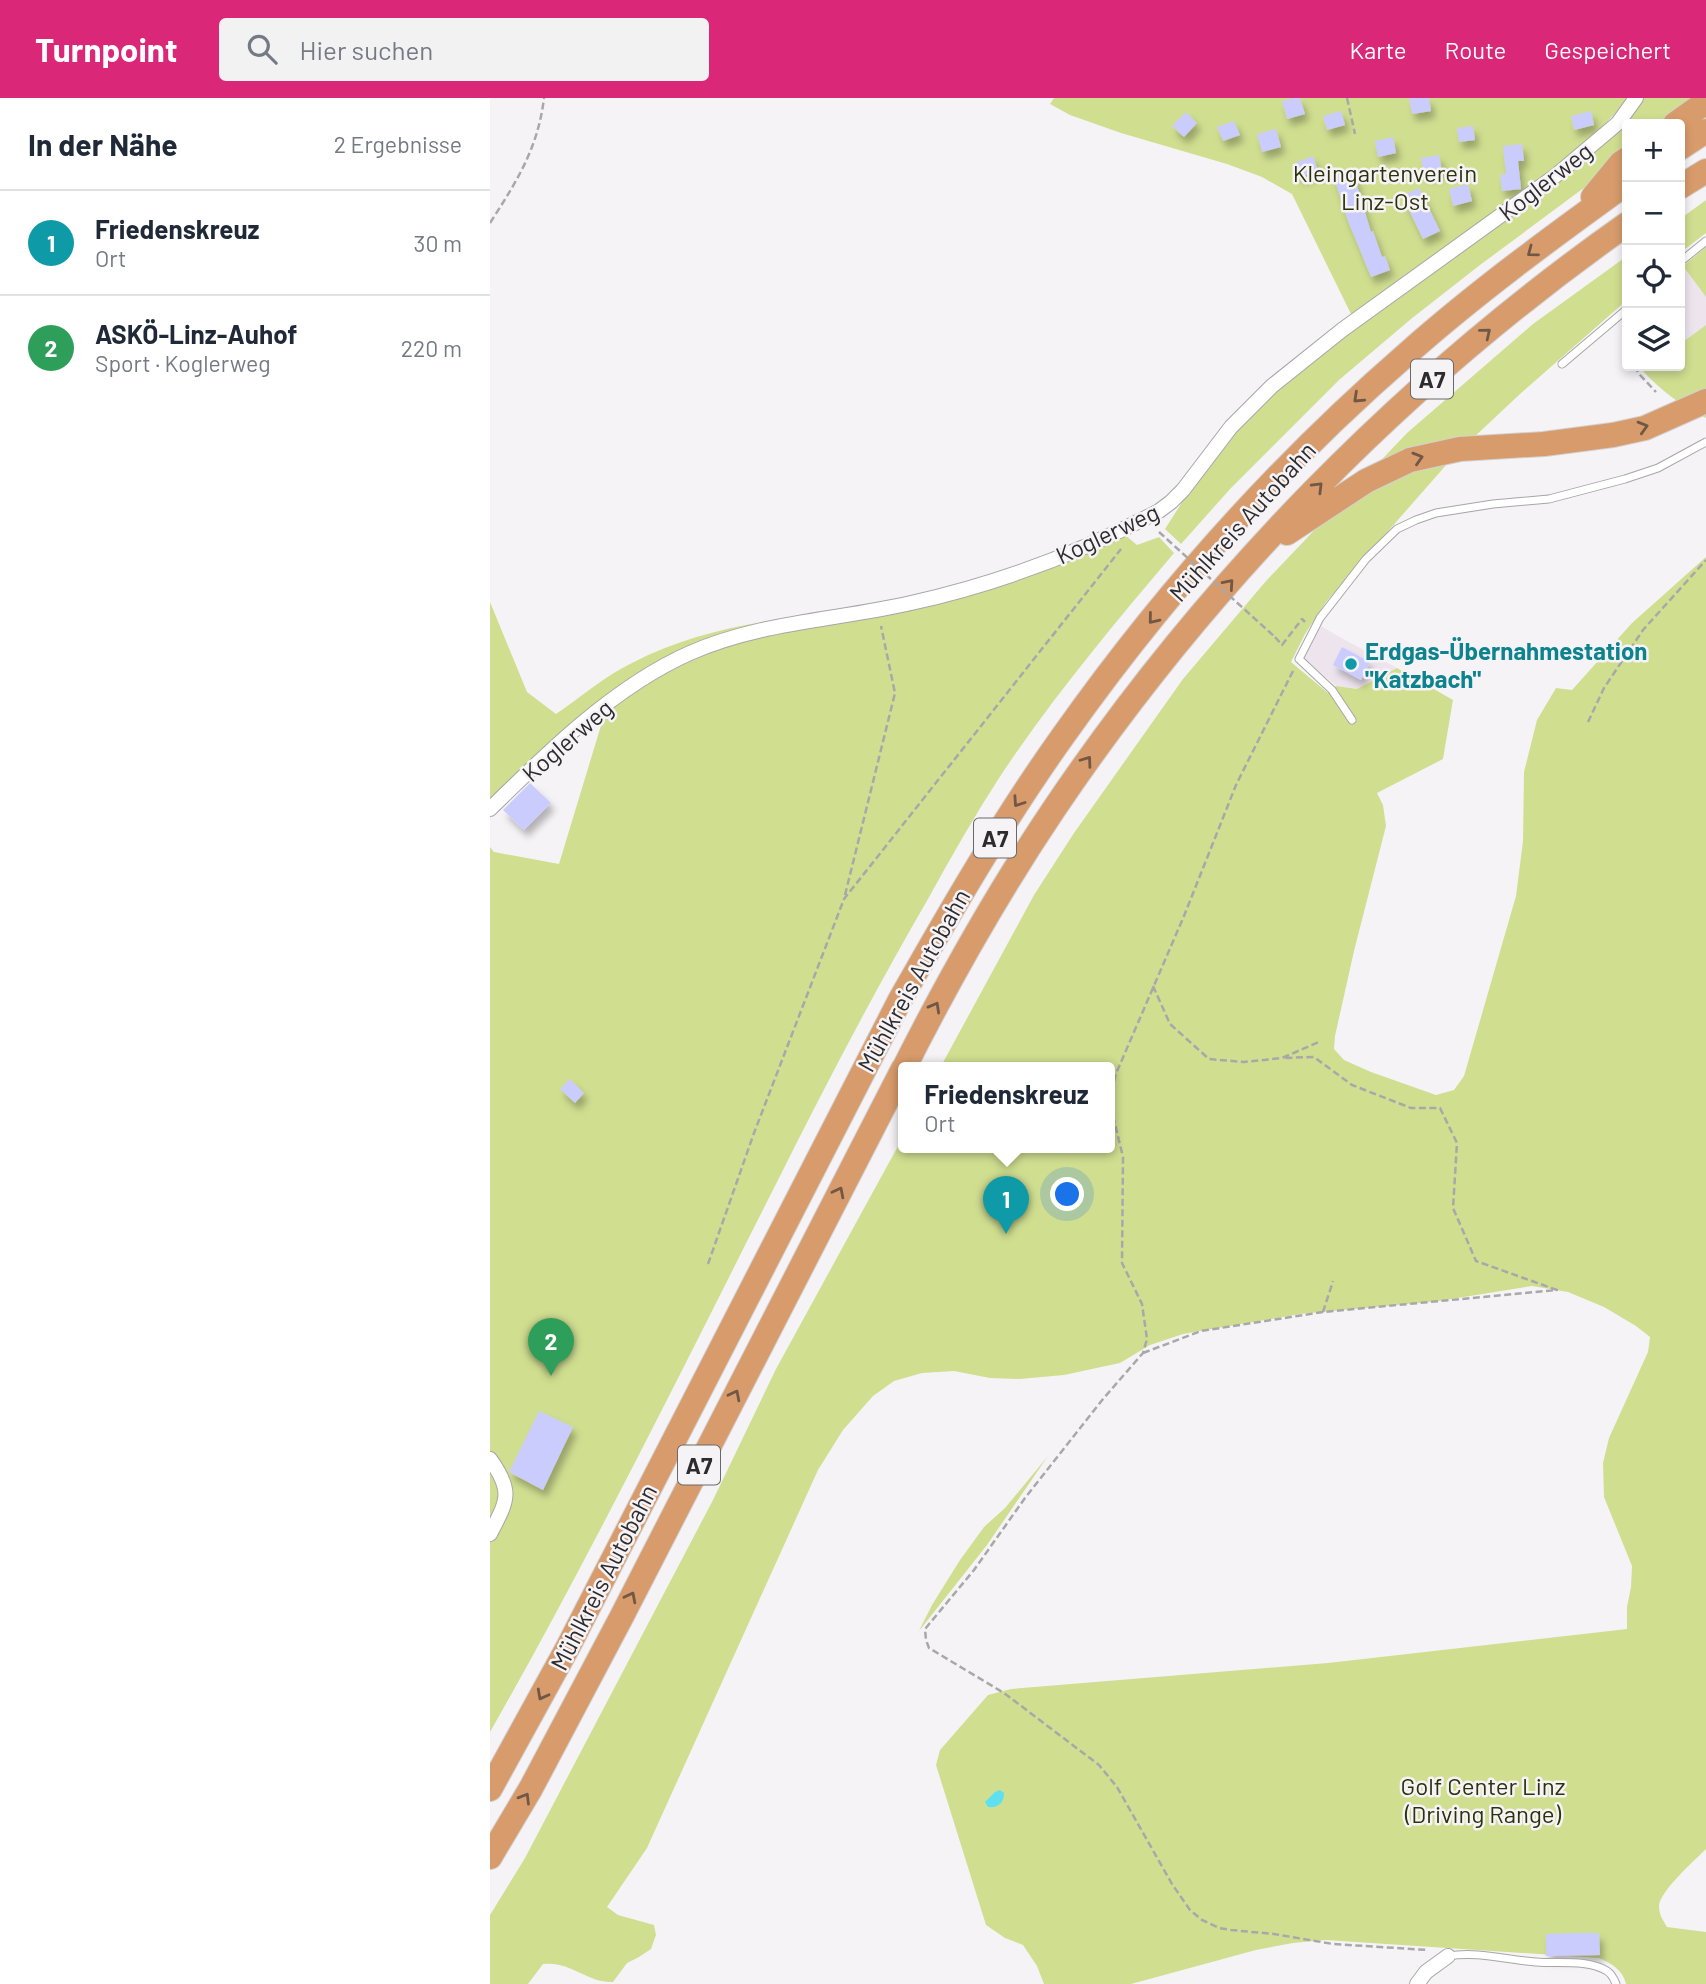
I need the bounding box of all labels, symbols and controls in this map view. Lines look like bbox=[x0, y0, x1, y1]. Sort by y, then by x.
search box bbox=[219, 18, 709, 81]
text: Turnpoint bbox=[35, 29, 177, 69]
icon: search bbox=[243, 30, 281, 68]
text: Hier suchen bbox=[299, 34, 433, 65]
text: Karte bbox=[1349, 35, 1407, 64]
text: Route bbox=[1445, 35, 1506, 64]
text: Gespeichert bbox=[1544, 35, 1671, 64]
map controls bbox=[1622, 119, 1685, 371]
button: + bbox=[1622, 119, 1685, 182]
text: In der Nähe bbox=[28, 126, 178, 162]
text: 2 Ergebnisse bbox=[334, 130, 462, 158]
street label: Koglerweg bbox=[1493, 136, 1597, 226]
park label: Kleingartenverein Linz-Ost bbox=[1293, 158, 1477, 215]
button: − bbox=[1622, 182, 1685, 245]
text: Friedenskreuz bbox=[95, 213, 260, 244]
text: 1 bbox=[47, 229, 55, 257]
text: 30 m bbox=[414, 229, 462, 257]
text: Ort bbox=[95, 244, 126, 272]
one-way arrow bbox=[1528, 244, 1540, 257]
button: locate bbox=[1622, 245, 1685, 308]
button: layers bbox=[1622, 308, 1685, 371]
text: ASKÖ-Linz-Auhof bbox=[95, 318, 297, 349]
one-way arrow bbox=[1479, 329, 1491, 342]
text: 2 bbox=[45, 334, 57, 362]
text: 220 m bbox=[401, 334, 462, 362]
text: Sport · Koglerweg bbox=[95, 349, 270, 377]
road number: A7 bbox=[1411, 360, 1453, 398]
one-way arrow bbox=[1353, 390, 1366, 403]
one-way arrow bbox=[1637, 421, 1649, 436]
street label: Mühlkreis Autobahn bbox=[1163, 435, 1321, 607]
one-way arrow bbox=[1412, 452, 1424, 466]
one-way arrow bbox=[1310, 482, 1323, 495]
street label: Koglerweg bbox=[1051, 497, 1163, 569]
one-way arrow bbox=[1221, 579, 1233, 592]
one-way arrow bbox=[1149, 611, 1162, 623]
place label: Erdgas-Übernahmestation "Katzbach" bbox=[1365, 636, 1647, 693]
marker: Erdgas-Übernahmestation "Katzbach" bbox=[1343, 656, 1359, 672]
street label: Koglerweg bbox=[516, 693, 618, 787]
one-way arrow bbox=[1079, 757, 1091, 769]
one-way arrow bbox=[1014, 794, 1027, 807]
road number: A7 bbox=[974, 818, 1016, 858]
street label: Mühlkreis Autobahn bbox=[851, 883, 975, 1077]
one-way arrow bbox=[927, 1002, 940, 1015]
popup bbox=[898, 1062, 1115, 1153]
text: Friedenskreuz bbox=[924, 1078, 1089, 1109]
text: Ort bbox=[924, 1109, 956, 1137]
pin: 1 bbox=[983, 1176, 1029, 1234]
your location bbox=[1050, 1177, 1084, 1211]
one-way arrow bbox=[830, 1187, 844, 1200]
pin: 2 bbox=[528, 1318, 574, 1376]
one-way arrow bbox=[727, 1390, 741, 1402]
road number: A7 bbox=[678, 1446, 720, 1484]
street label: Mühlkreis Autobahn bbox=[544, 1479, 662, 1675]
one-way arrow bbox=[623, 1592, 637, 1605]
one-way arrow bbox=[537, 1687, 550, 1700]
park label: Golf Center Linz (Driving Range) bbox=[1401, 1771, 1565, 1828]
one-way arrow bbox=[517, 1793, 530, 1806]

